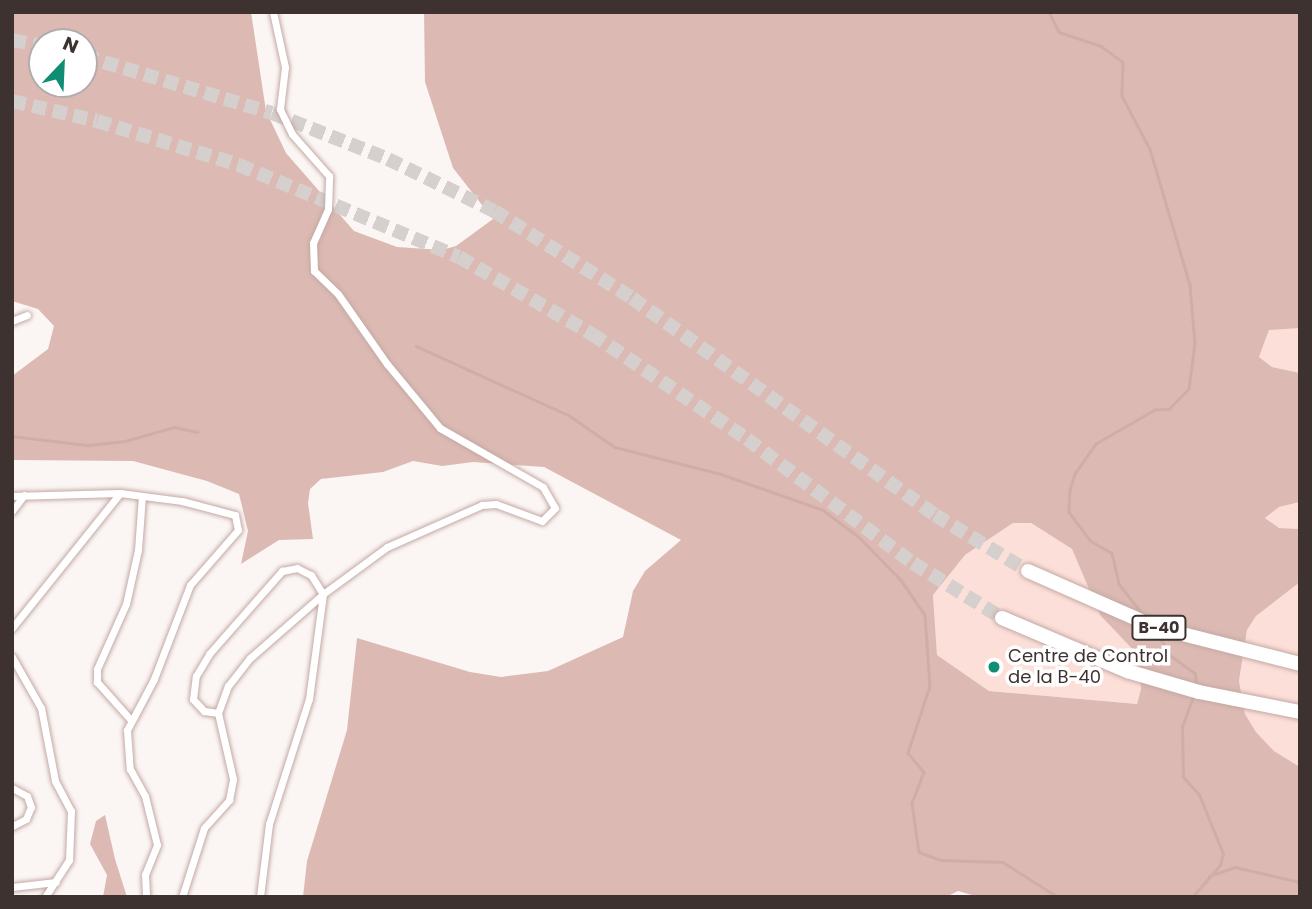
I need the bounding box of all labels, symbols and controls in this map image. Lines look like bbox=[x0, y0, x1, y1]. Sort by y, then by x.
north arrow bbox=[28, 28, 98, 98]
text: N bbox=[59, 30, 82, 60]
road number: B-40 bbox=[1131, 615, 1187, 640]
place label: Centre de Control de la B-40 bbox=[1008, 646, 1168, 688]
marker: Centre de Control de la B-40 bbox=[986, 659, 1002, 675]

